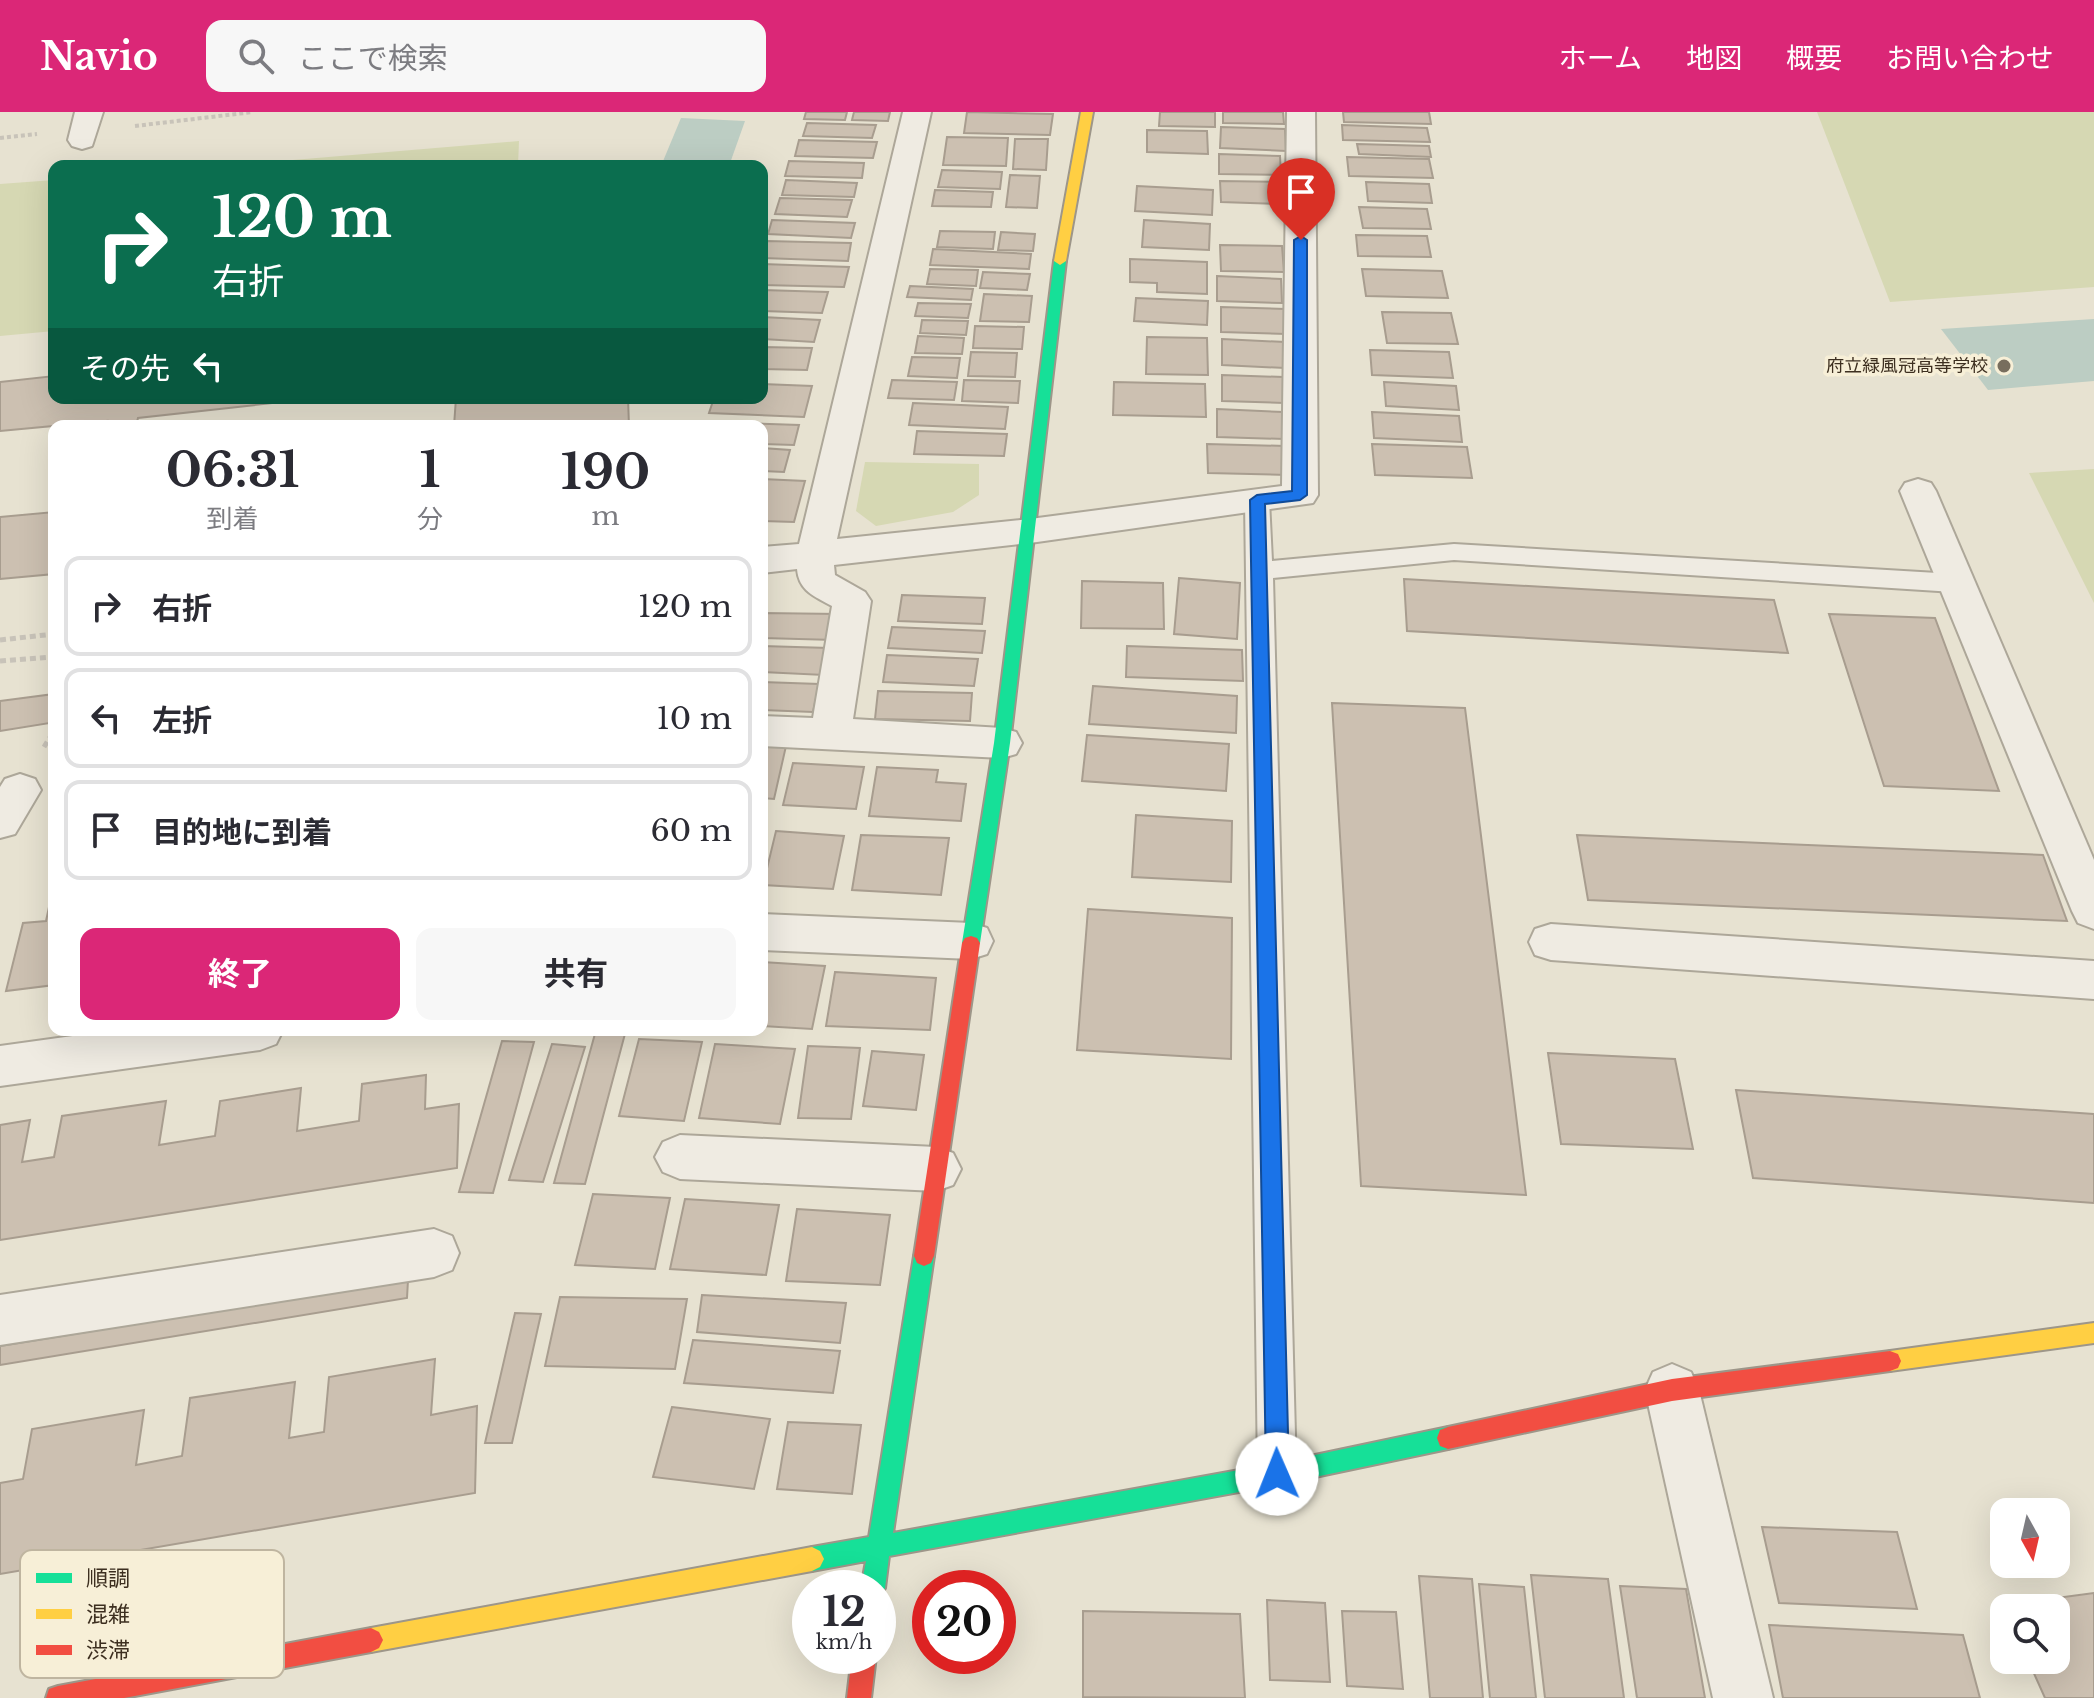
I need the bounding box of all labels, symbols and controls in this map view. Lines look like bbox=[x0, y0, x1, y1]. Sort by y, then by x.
search box bbox=[206, 20, 766, 92]
text: Navio bbox=[40, 33, 158, 80]
icon: search bbox=[234, 34, 278, 78]
text: ここで検索 bbox=[298, 40, 448, 77]
text: ホーム bbox=[1559, 41, 1642, 76]
text: 地図 bbox=[1686, 41, 1742, 76]
text: 概要 bbox=[1786, 41, 1842, 76]
text: お問い合わせ bbox=[1886, 41, 2054, 76]
pin bbox=[1267, 158, 1335, 240]
icon: arrive bbox=[1279, 170, 1323, 214]
text: 120 m bbox=[212, 183, 392, 252]
icon: right bbox=[80, 192, 184, 296]
text: 右折 bbox=[212, 259, 284, 304]
icon: left bbox=[186, 344, 230, 388]
text: その先 bbox=[80, 350, 170, 387]
place label: 府立緑風冠高等学校 bbox=[1826, 355, 1988, 377]
marker: 府立緑風冠高等学校 bbox=[1995, 357, 2013, 375]
text: 06:31 bbox=[166, 440, 299, 500]
text: 1 bbox=[420, 440, 441, 500]
text: 190 bbox=[561, 442, 650, 502]
text: m bbox=[592, 500, 619, 532]
text: 到着 bbox=[207, 503, 259, 535]
text: 分 bbox=[417, 503, 443, 535]
icon: right bbox=[84, 584, 128, 628]
text: 120 m bbox=[638, 588, 732, 625]
text: 右折 bbox=[152, 590, 212, 627]
icon: left bbox=[84, 696, 128, 740]
text: 10 m bbox=[656, 700, 732, 737]
text: 左折 bbox=[152, 702, 212, 739]
icon: arrive bbox=[84, 808, 128, 852]
text: 60 m bbox=[650, 812, 732, 849]
text: 目的地に到着 bbox=[152, 814, 332, 851]
button: 終了 bbox=[80, 928, 400, 1020]
button: 共有 bbox=[416, 928, 736, 1020]
position arrow bbox=[1235, 1432, 1319, 1516]
north arrow bbox=[1990, 1498, 2070, 1578]
map controls bbox=[1990, 1498, 2070, 1674]
legend bbox=[20, 1550, 284, 1678]
text: 順調 bbox=[86, 1565, 130, 1592]
speed limit sign: 20 bbox=[912, 1570, 1016, 1674]
text: 12 bbox=[822, 1587, 866, 1637]
button: search bbox=[1990, 1594, 2070, 1674]
text: 混雑 bbox=[86, 1601, 130, 1628]
text: km/h bbox=[816, 1630, 872, 1654]
text: 渋滞 bbox=[86, 1637, 130, 1664]

